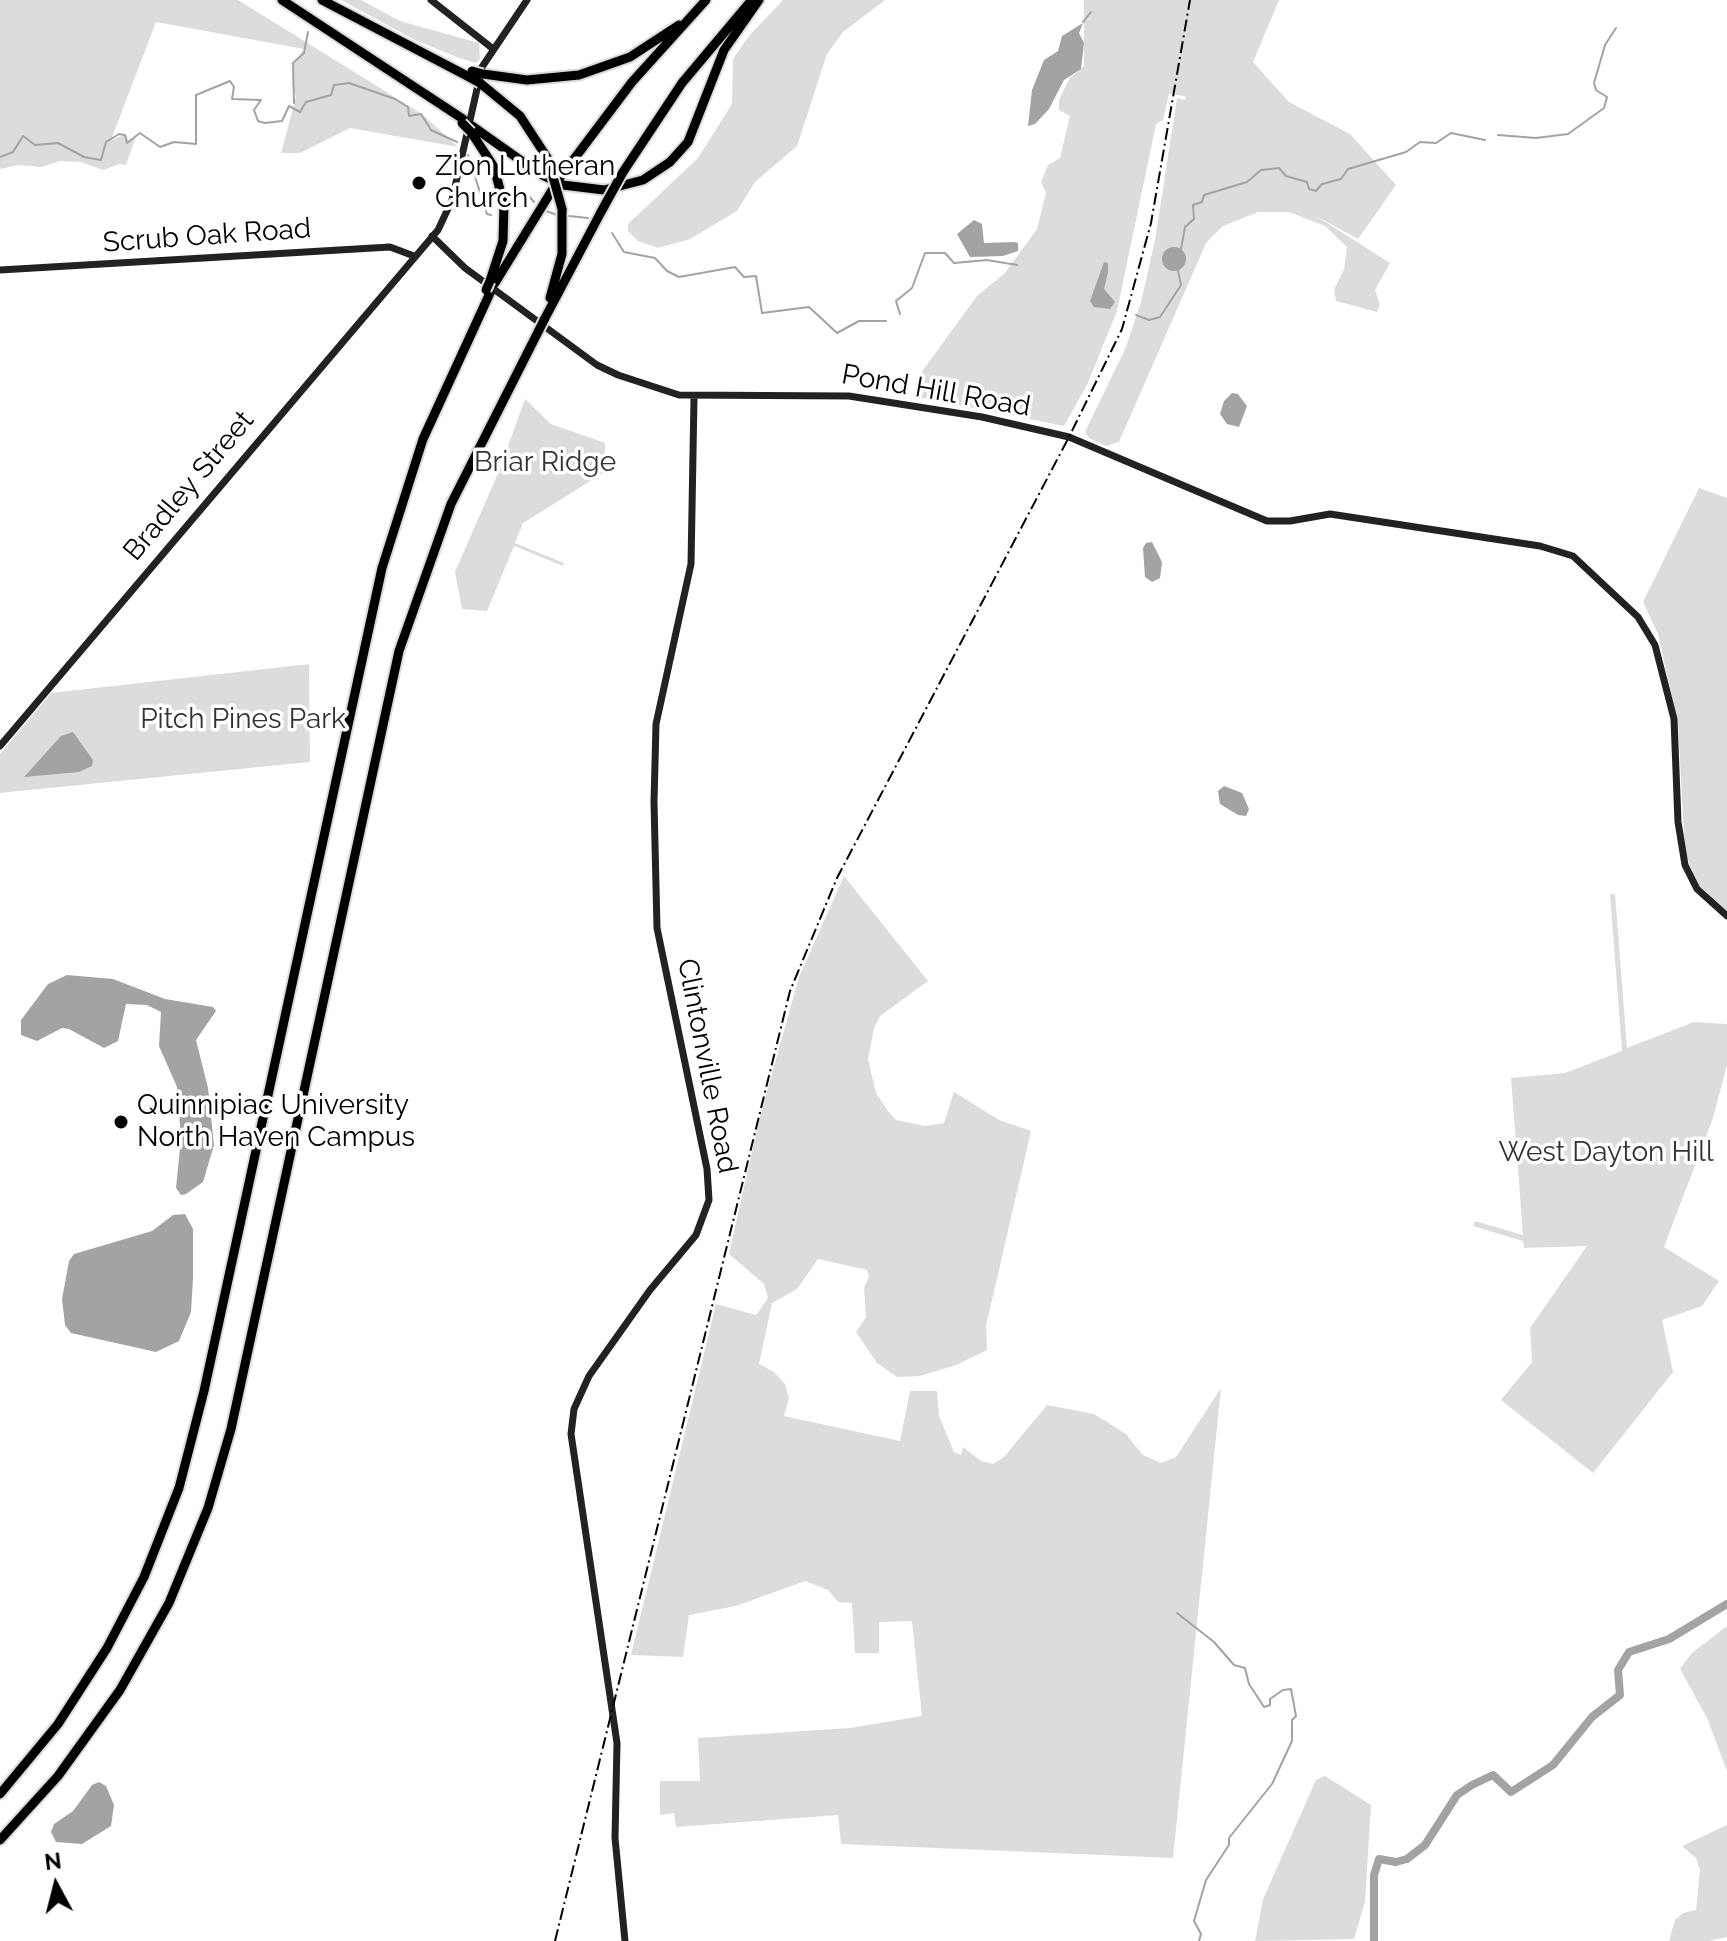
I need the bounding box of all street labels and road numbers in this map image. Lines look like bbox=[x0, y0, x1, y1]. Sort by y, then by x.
street label: Scrub Oak Road bbox=[102, 212, 312, 260]
street label: Pond Hill Road bbox=[839, 358, 1033, 424]
street label: Bradley Street bbox=[117, 404, 261, 568]
street label: Clintonville Road bbox=[670, 956, 744, 1176]

